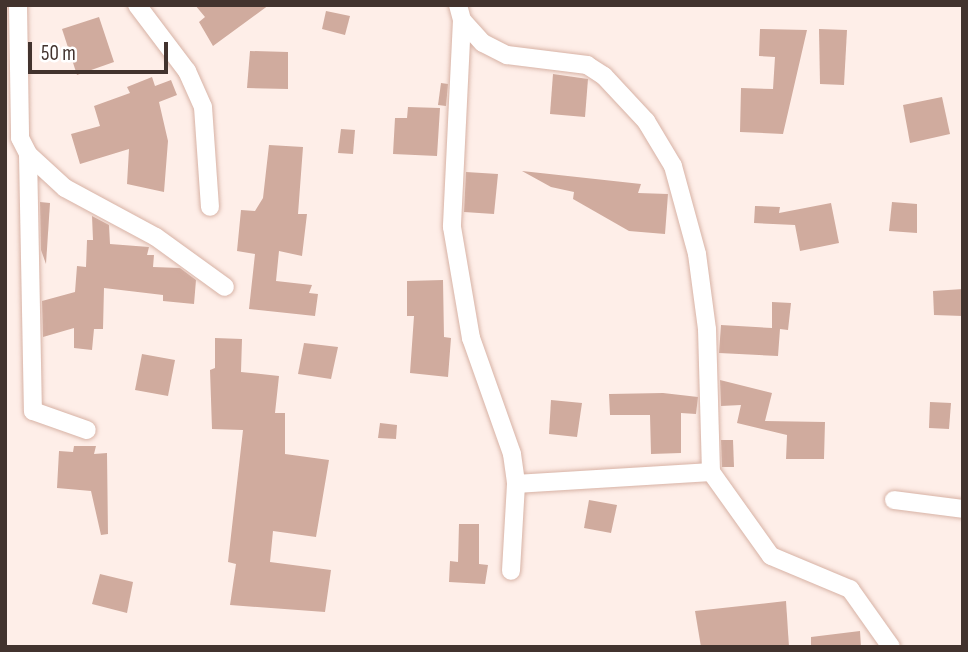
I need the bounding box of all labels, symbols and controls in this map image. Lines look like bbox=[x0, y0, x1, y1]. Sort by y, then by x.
scale bar bbox=[32, 28, 172, 72]
text: 50 m bbox=[41, 41, 76, 66]

